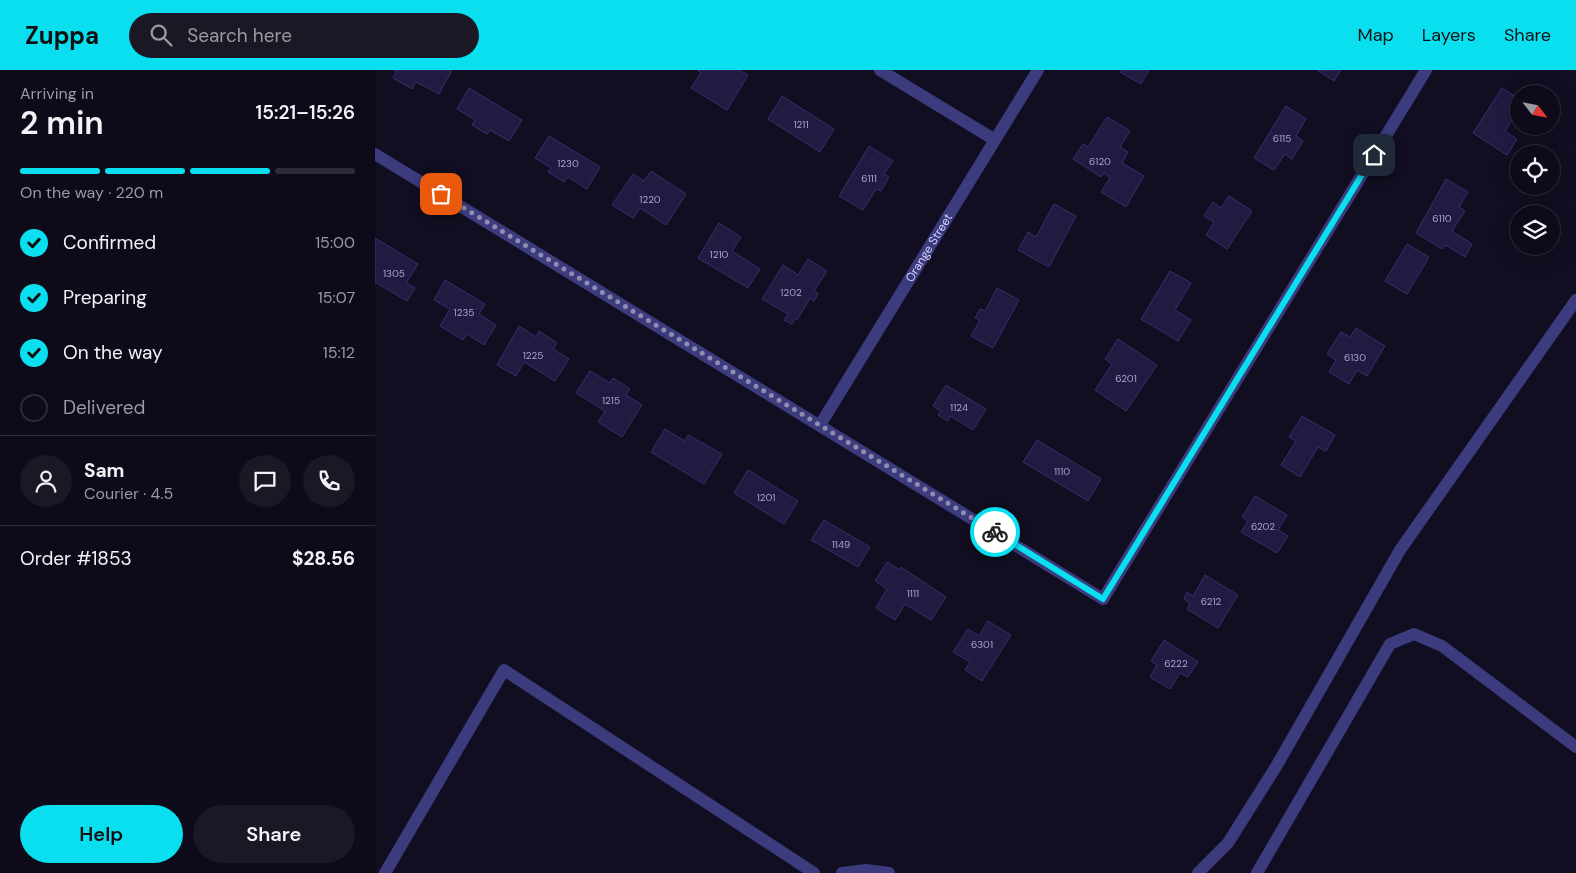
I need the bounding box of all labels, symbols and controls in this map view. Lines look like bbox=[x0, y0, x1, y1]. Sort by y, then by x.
search box bbox=[129, 13, 479, 58]
text: Zuppa bbox=[25, 20, 99, 51]
icon: search bbox=[147, 21, 175, 49]
text: Search here bbox=[187, 23, 292, 48]
text: Map bbox=[1358, 23, 1394, 47]
text: Layers bbox=[1422, 23, 1476, 47]
text: Share bbox=[1504, 23, 1551, 47]
text: Arriving in bbox=[20, 83, 94, 104]
north arrow bbox=[1510, 85, 1560, 135]
map controls bbox=[1510, 85, 1560, 255]
text: 15:21–15:26 bbox=[256, 100, 355, 125]
text: 2 min bbox=[20, 102, 104, 144]
house number: 1211 bbox=[793, 118, 809, 131]
house number: 6115 bbox=[1273, 132, 1291, 145]
pin bbox=[1353, 134, 1395, 176]
icon: home bbox=[1360, 141, 1388, 169]
button: locate bbox=[1510, 145, 1560, 195]
house number: 6120 bbox=[1089, 155, 1111, 168]
house number: 1230 bbox=[557, 157, 579, 170]
house number: 6111 bbox=[861, 172, 877, 185]
pin bbox=[420, 173, 462, 215]
icon: bag bbox=[427, 180, 455, 208]
text: On the way · 220 m bbox=[20, 182, 163, 203]
house number: 1220 bbox=[639, 193, 661, 206]
button: layers bbox=[1510, 205, 1560, 255]
street label: Orange Street bbox=[902, 210, 956, 285]
house number: 6110 bbox=[1432, 212, 1452, 225]
icon: check bbox=[20, 229, 48, 257]
text: Confirmed bbox=[63, 230, 156, 255]
text: 15:00 bbox=[315, 232, 355, 253]
house number: 1210 bbox=[710, 248, 729, 261]
house number: 1305 bbox=[383, 267, 405, 280]
icon: check bbox=[20, 284, 48, 312]
text: Preparing bbox=[63, 285, 147, 310]
house number: 1202 bbox=[780, 286, 802, 299]
text: 15:07 bbox=[318, 287, 355, 308]
house number: 1235 bbox=[454, 306, 474, 319]
icon: check bbox=[20, 339, 48, 367]
text: On the way bbox=[63, 340, 163, 365]
text: 15:12 bbox=[323, 342, 355, 363]
house number: 1225 bbox=[523, 349, 543, 362]
house number: 6130 bbox=[1344, 351, 1366, 364]
house number: 6201 bbox=[1115, 372, 1137, 385]
house number: 1215 bbox=[602, 394, 620, 407]
text: Delivered bbox=[63, 395, 145, 420]
house number: 1124 bbox=[950, 401, 968, 414]
button: person bbox=[20, 455, 72, 507]
button: chat bbox=[239, 455, 291, 507]
button: phone bbox=[303, 455, 355, 507]
text: Sam bbox=[84, 458, 125, 483]
house number: 1110 bbox=[1054, 465, 1070, 478]
text: Courier · 4.5 bbox=[84, 483, 173, 504]
house number: 1201 bbox=[757, 491, 775, 504]
courier bbox=[970, 507, 1020, 557]
icon: bike bbox=[981, 518, 1009, 546]
house number: 6202 bbox=[1251, 520, 1275, 533]
house number: 1149 bbox=[832, 538, 850, 551]
text: Order #1853 bbox=[20, 546, 132, 571]
text: $28.56 bbox=[292, 546, 355, 571]
house number: 1111 bbox=[907, 587, 919, 600]
house number: 6212 bbox=[1201, 595, 1222, 608]
house number: 6301 bbox=[971, 638, 993, 651]
house number: 6222 bbox=[1164, 657, 1188, 670]
button: Help bbox=[20, 805, 183, 863]
button: Share bbox=[193, 805, 355, 863]

